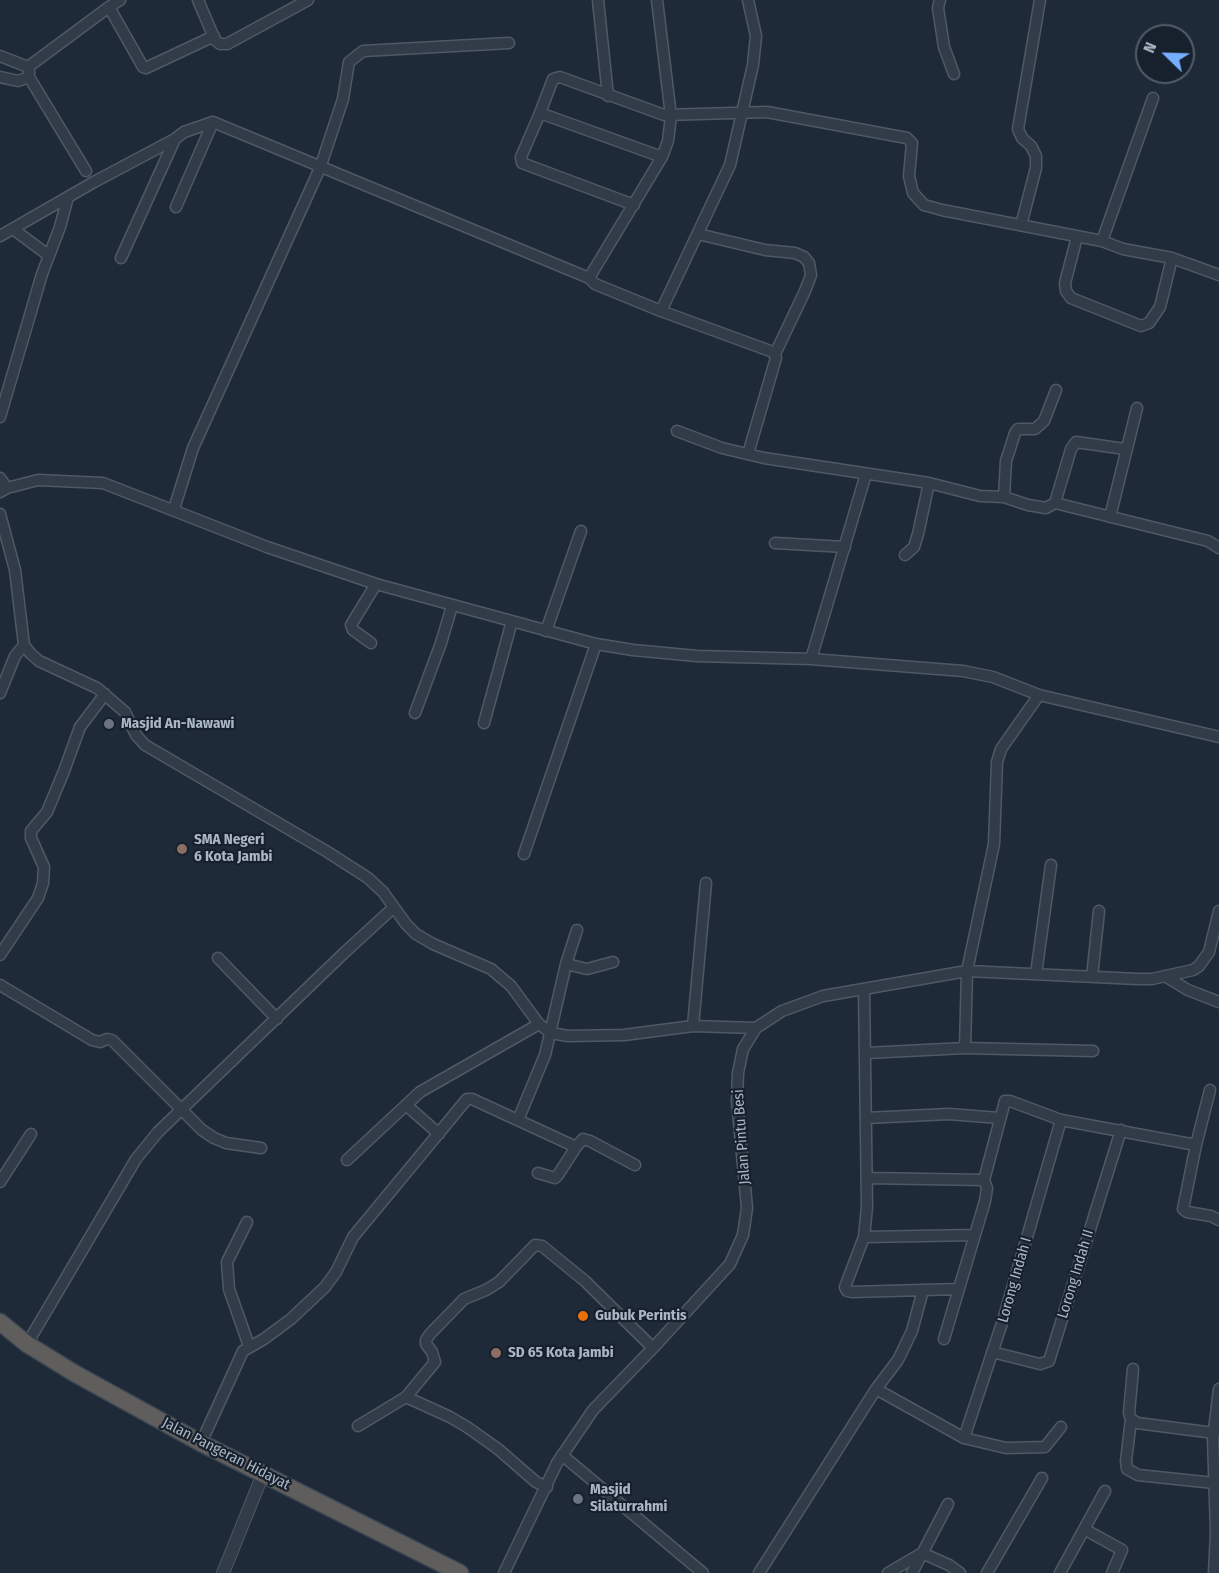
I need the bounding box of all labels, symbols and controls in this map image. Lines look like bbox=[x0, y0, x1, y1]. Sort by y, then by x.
north arrow bbox=[1135, 24, 1195, 84]
text: N bbox=[1139, 39, 1160, 56]
place label: Masjid An-Nawawi bbox=[121, 715, 234, 733]
marker: Masjid An-Nawawi bbox=[102, 717, 116, 731]
place label: SMA Negeri 6 Kota Jambi bbox=[194, 831, 272, 866]
marker: SMA Negeri 6 Kota Jambi bbox=[175, 842, 189, 856]
street label: Jalan Pintu Besi bbox=[730, 1089, 754, 1185]
street label: Lorong Indah II bbox=[1054, 1227, 1098, 1321]
street label: Lorong Indah I bbox=[994, 1235, 1036, 1325]
place label: Gubuk Perintis bbox=[595, 1307, 687, 1325]
marker: Gubuk Perintis bbox=[576, 1309, 590, 1323]
place label: SD 65 Kota Jambi bbox=[508, 1344, 614, 1362]
marker: SD 65 Kota Jambi bbox=[489, 1346, 503, 1360]
street label: Jalan Pangeran Hidayat bbox=[159, 1414, 293, 1494]
place label: Masjid Silaturrahmi bbox=[590, 1481, 667, 1516]
marker: Masjid Silaturrahmi bbox=[571, 1492, 585, 1506]

